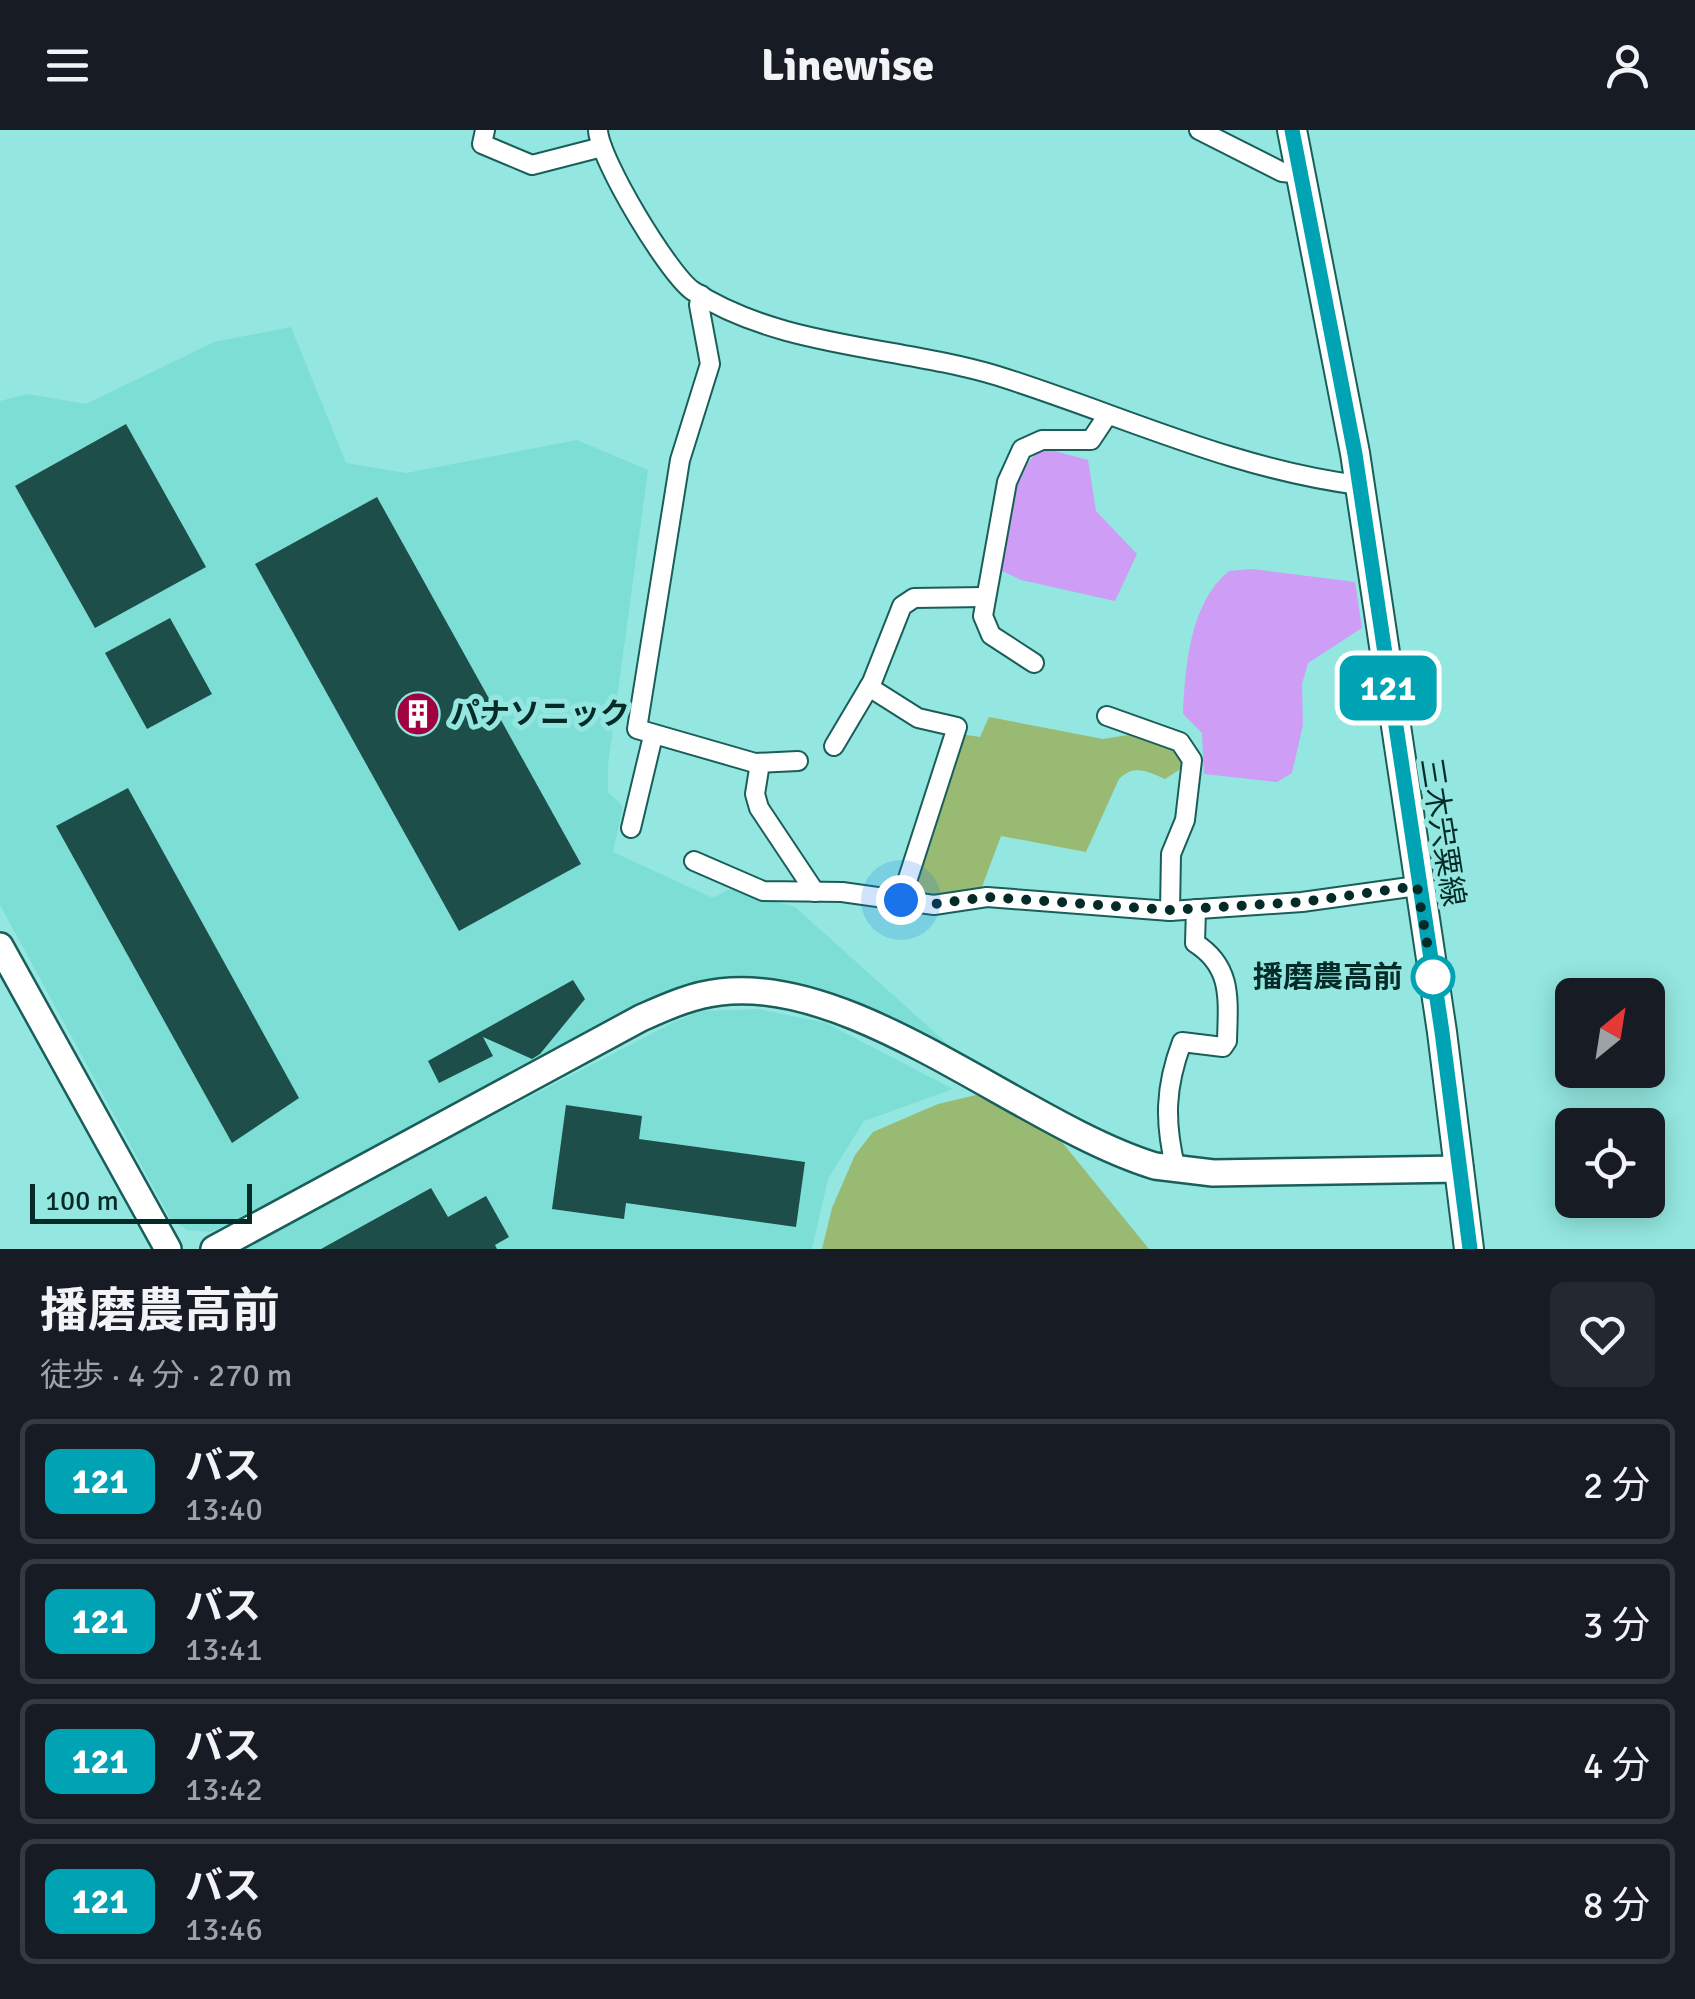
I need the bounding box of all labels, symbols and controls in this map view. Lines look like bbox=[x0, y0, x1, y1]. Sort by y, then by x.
icon: menu bbox=[40, 38, 95, 93]
text: Linewise bbox=[761, 38, 934, 93]
icon: person bbox=[1600, 38, 1655, 93]
line badge: 121 bbox=[1330, 656, 1446, 720]
text: 121 bbox=[1360, 667, 1416, 710]
building icon: パナソニック bbox=[395, 691, 441, 737]
place label: パナソニック bbox=[450, 696, 630, 733]
street label: 三木宍粟線 bbox=[1412, 755, 1472, 909]
your location bbox=[876, 875, 926, 925]
marker: 播磨農高前 bbox=[1412, 956, 1454, 998]
place label: 播磨農高前 bbox=[1253, 959, 1403, 996]
north arrow bbox=[1555, 978, 1665, 1088]
map controls bbox=[1555, 978, 1665, 1218]
button: locate bbox=[1555, 1108, 1665, 1218]
scale bar bbox=[30, 1179, 252, 1224]
text: 100 m bbox=[45, 1184, 119, 1218]
text: 播磨農高前 bbox=[40, 1282, 280, 1341]
button: heart bbox=[1550, 1282, 1655, 1387]
text: 徒歩 · 4 分 · 270 m bbox=[40, 1356, 292, 1395]
text: バス bbox=[185, 1443, 261, 1490]
text: 121 bbox=[72, 1460, 128, 1503]
text: 2 分 bbox=[1583, 1462, 1650, 1509]
text: 13:40 bbox=[185, 1490, 263, 1529]
text: バス bbox=[185, 1583, 261, 1630]
text: 121 bbox=[72, 1600, 128, 1643]
text: 3 分 bbox=[1583, 1602, 1650, 1649]
text: 13:41 bbox=[185, 1630, 263, 1669]
text: バス bbox=[185, 1723, 261, 1770]
text: 121 bbox=[72, 1740, 128, 1783]
text: 4 分 bbox=[1583, 1742, 1650, 1789]
text: 13:42 bbox=[185, 1770, 263, 1809]
text: バス bbox=[185, 1863, 261, 1910]
text: 121 bbox=[72, 1880, 128, 1923]
text: 8 分 bbox=[1583, 1882, 1650, 1929]
text: 13:46 bbox=[185, 1910, 263, 1949]

